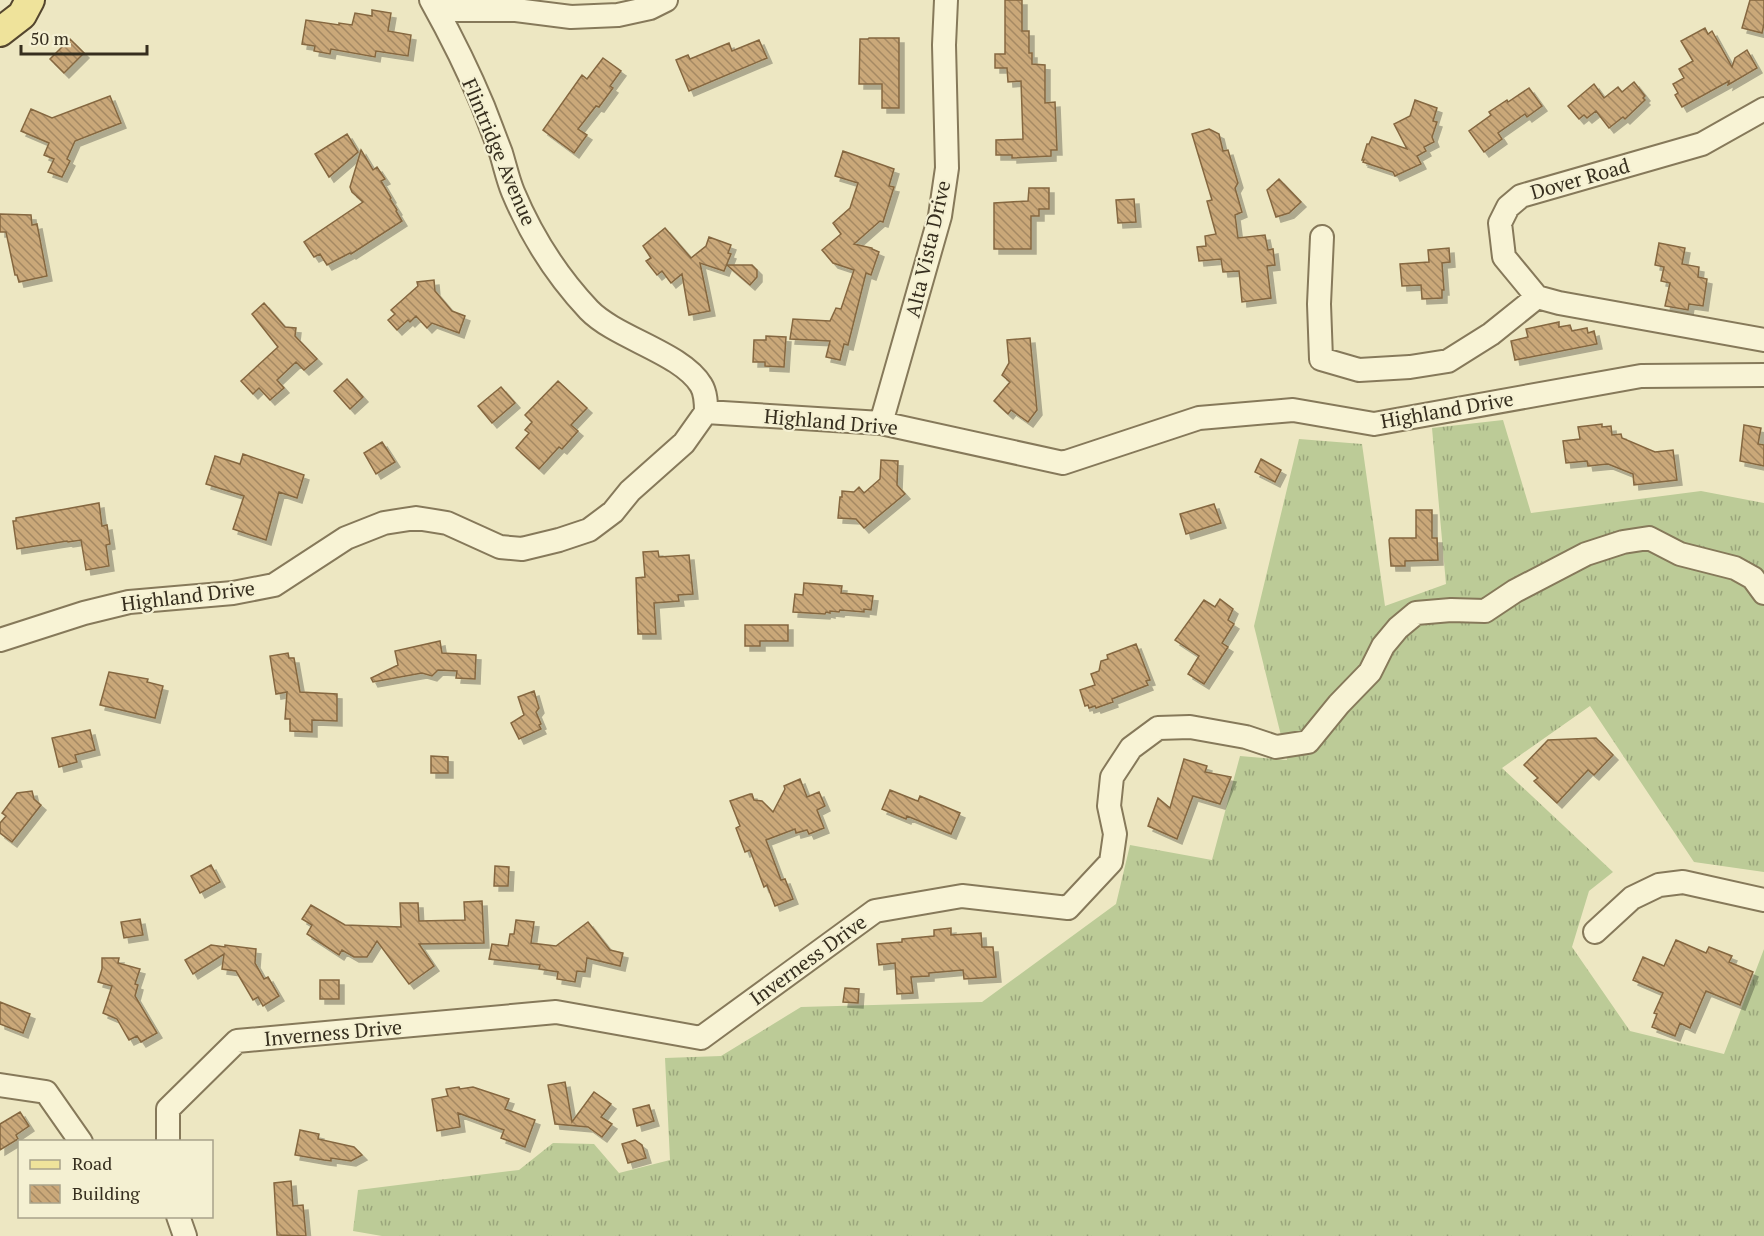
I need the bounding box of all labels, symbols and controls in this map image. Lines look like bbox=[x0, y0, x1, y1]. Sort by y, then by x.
scale bar bbox=[21, 18, 147, 56]
text: 50 m bbox=[30, 26, 70, 50]
street label: Flintridge Avenue bbox=[456, 74, 543, 230]
street label: Dover Road bbox=[1527, 152, 1633, 206]
street label: Alta Vista Drive bbox=[899, 178, 956, 320]
street label: Highland Drive bbox=[1378, 385, 1515, 434]
street label: Highland Drive bbox=[763, 402, 899, 441]
street label: Highland Drive bbox=[120, 574, 256, 617]
street label: Inverness Drive bbox=[744, 908, 872, 1011]
street label: Inverness Drive bbox=[263, 1013, 403, 1052]
legend bbox=[18, 1140, 213, 1218]
text: Road bbox=[72, 1151, 112, 1175]
text: Building bbox=[72, 1181, 140, 1205]

